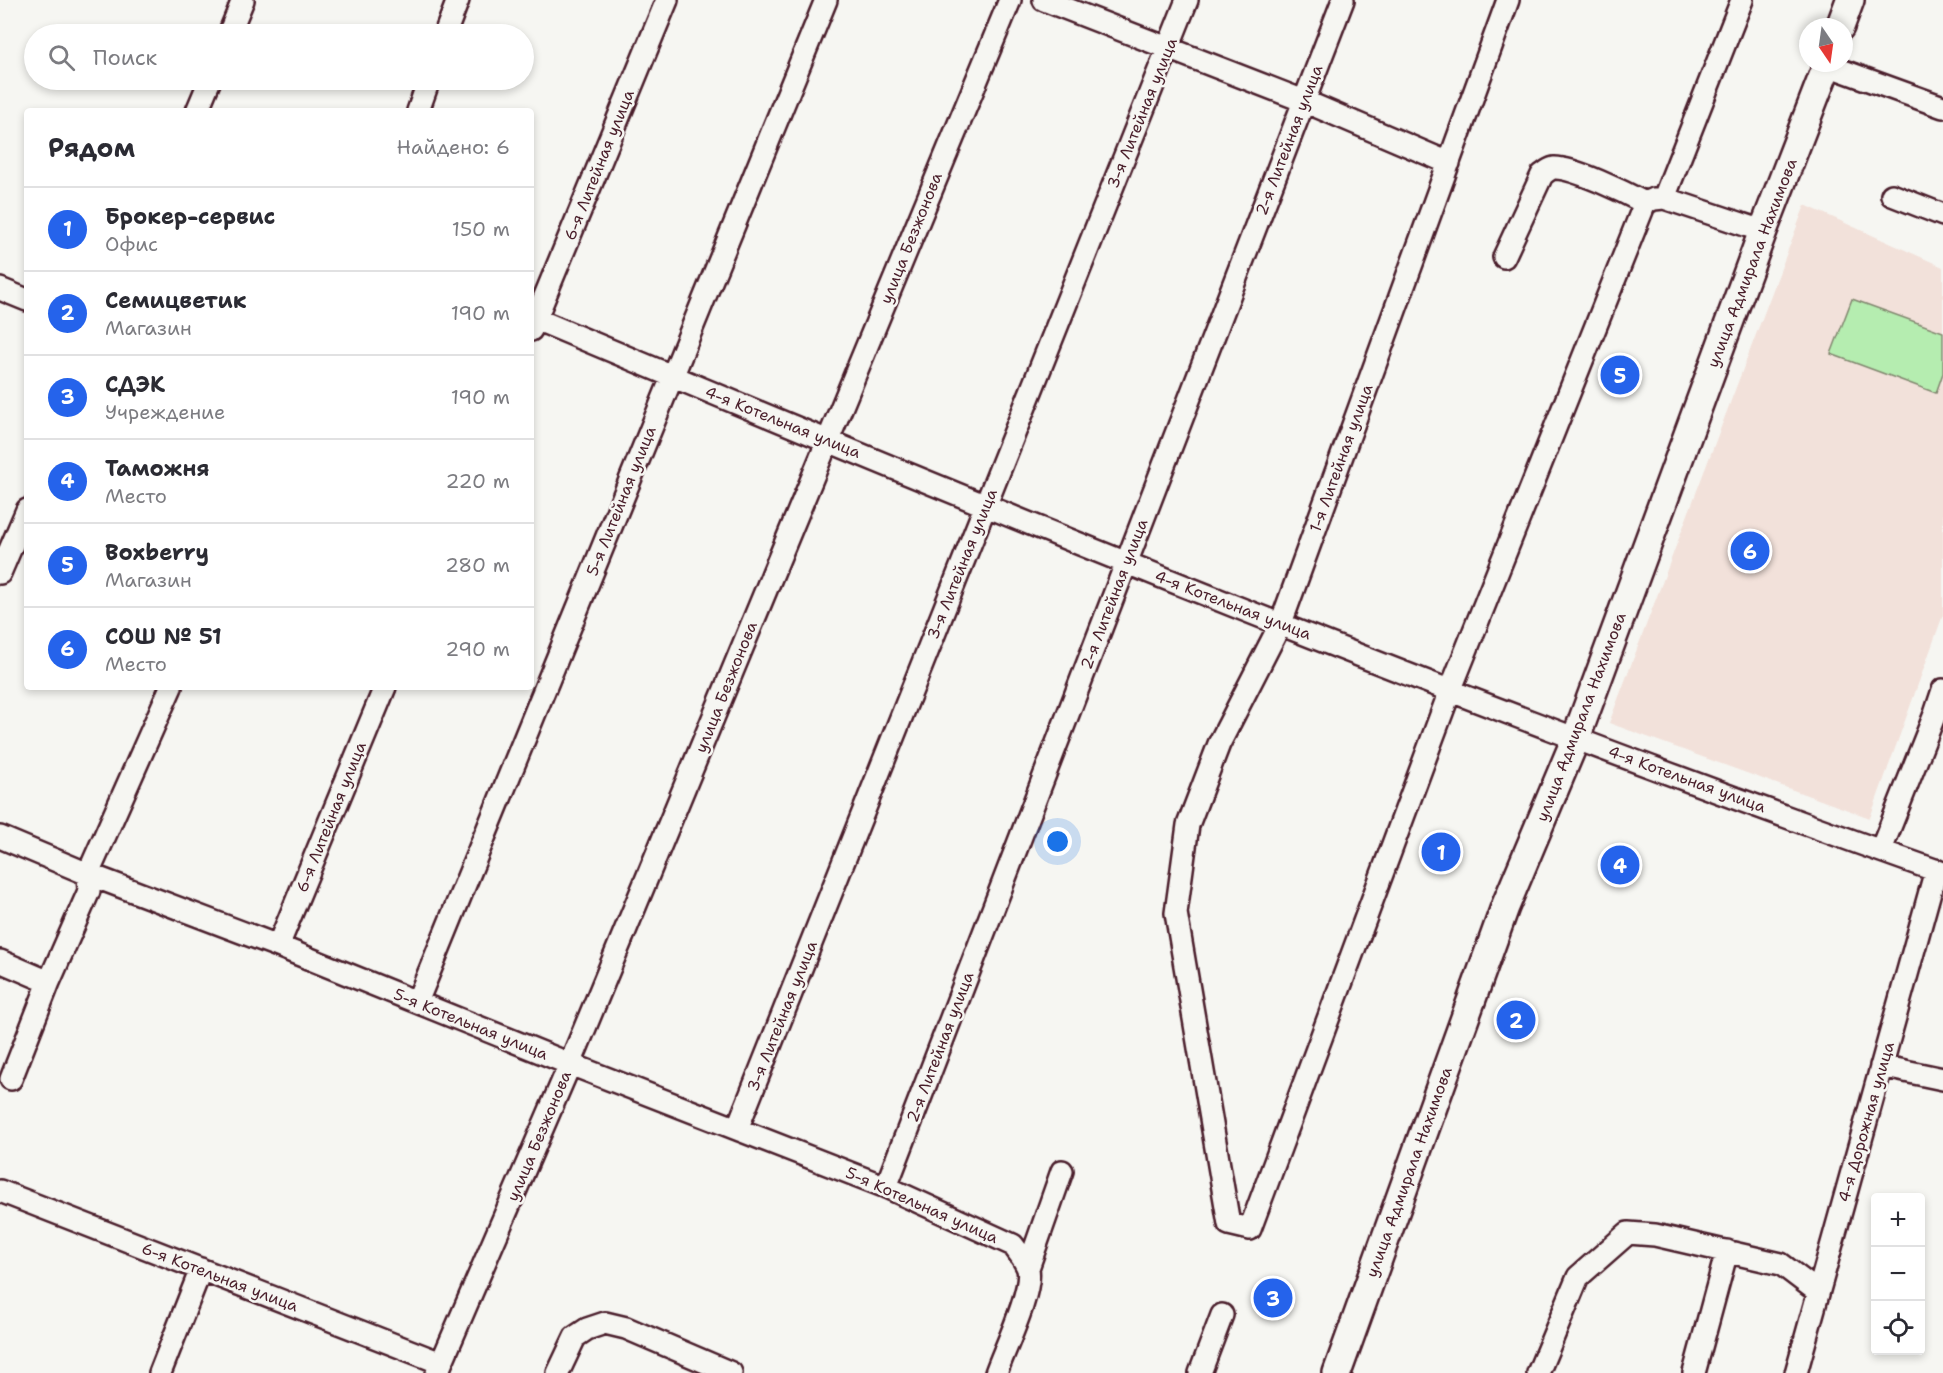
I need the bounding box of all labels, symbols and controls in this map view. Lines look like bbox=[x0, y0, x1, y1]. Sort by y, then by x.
north arrow bbox=[1799, 18, 1853, 72]
search box bbox=[24, 24, 534, 90]
street label: 3-я Литейная улица bbox=[1102, 34, 1182, 191]
icon: search bbox=[45, 41, 78, 74]
text: Поиск bbox=[93, 43, 157, 72]
street label: 2-я Литейная улица bbox=[1251, 62, 1327, 218]
street label: 6-я Литейная улица bbox=[559, 86, 639, 243]
text: Рядом bbox=[48, 130, 135, 165]
text: Найдено: 6 bbox=[397, 134, 510, 160]
street label: улица Адмирала Нахимова bbox=[1702, 155, 1802, 371]
street label: улица Безжонова bbox=[875, 169, 947, 307]
text: Брокер-сервис bbox=[105, 202, 275, 231]
text: 1 bbox=[63, 216, 72, 242]
text: 150 m bbox=[452, 216, 510, 242]
text: Офис bbox=[105, 231, 158, 257]
text: Семицветик bbox=[105, 286, 246, 315]
text: 2 bbox=[61, 300, 75, 326]
text: 190 m bbox=[451, 300, 510, 326]
text: Магазин bbox=[105, 315, 192, 341]
pin: 5 bbox=[1600, 352, 1640, 398]
text: СДЭК bbox=[105, 370, 165, 399]
street label: 4-я Котельная улица bbox=[702, 381, 864, 463]
street label: 1-я Литейная улица bbox=[1304, 381, 1378, 535]
text: 3 bbox=[61, 384, 75, 410]
text: 190 m bbox=[451, 384, 510, 410]
text: Учреждение bbox=[105, 399, 225, 425]
street label: 5-я Литейная улица bbox=[581, 423, 661, 579]
text: Таможня bbox=[105, 454, 209, 483]
text: 4 bbox=[61, 468, 75, 494]
text: 220 m bbox=[446, 468, 510, 494]
text: Место bbox=[105, 483, 167, 509]
street label: 3-я Литейная улица bbox=[922, 485, 1002, 642]
street label: 2-я Литейная улица bbox=[1076, 516, 1152, 672]
pin: 6 bbox=[1730, 528, 1770, 574]
text: Boxberry bbox=[105, 538, 209, 567]
text: 5 bbox=[61, 552, 74, 578]
text: 280 m bbox=[445, 552, 510, 578]
street label: 4-я Котельная улица bbox=[1152, 565, 1314, 645]
text: Магазин bbox=[105, 567, 192, 593]
street label: улица Адмирала Нахимова bbox=[1531, 609, 1631, 825]
street label: улица Безжонова bbox=[690, 618, 762, 756]
text: СОШ № 51 bbox=[105, 622, 222, 651]
text: 6 bbox=[61, 636, 75, 662]
text: 290 m bbox=[445, 636, 510, 662]
text: Место bbox=[105, 651, 167, 677]
street label: 6-я Литейная улица bbox=[291, 738, 371, 895]
street label: 4-я Котельная улица bbox=[1605, 741, 1769, 817]
your location bbox=[1043, 827, 1072, 856]
pin: 1 bbox=[1422, 830, 1460, 874]
pin: 4 bbox=[1600, 842, 1640, 888]
street label: 3-я Литейная улица bbox=[742, 937, 822, 1094]
street label: 2-я Литейная улица bbox=[902, 969, 978, 1125]
street label: 5-я Котельная улица bbox=[391, 983, 551, 1065]
pin: 2 bbox=[1496, 998, 1536, 1042]
street label: 4-я Дорожная улица bbox=[1833, 1039, 1899, 1205]
street label: улица Адмирала Нахимова bbox=[1361, 1064, 1457, 1280]
street label: улица Безжонова bbox=[502, 1067, 576, 1204]
street label: 5-я Котельная улица bbox=[842, 1162, 1002, 1248]
map controls bbox=[1871, 1193, 1925, 1355]
button: + bbox=[1871, 1193, 1925, 1247]
street label: 6-я Котельная улица bbox=[139, 1237, 301, 1317]
button: − bbox=[1871, 1247, 1925, 1301]
pin: 3 bbox=[1254, 1276, 1292, 1320]
button: locate bbox=[1871, 1301, 1925, 1355]

